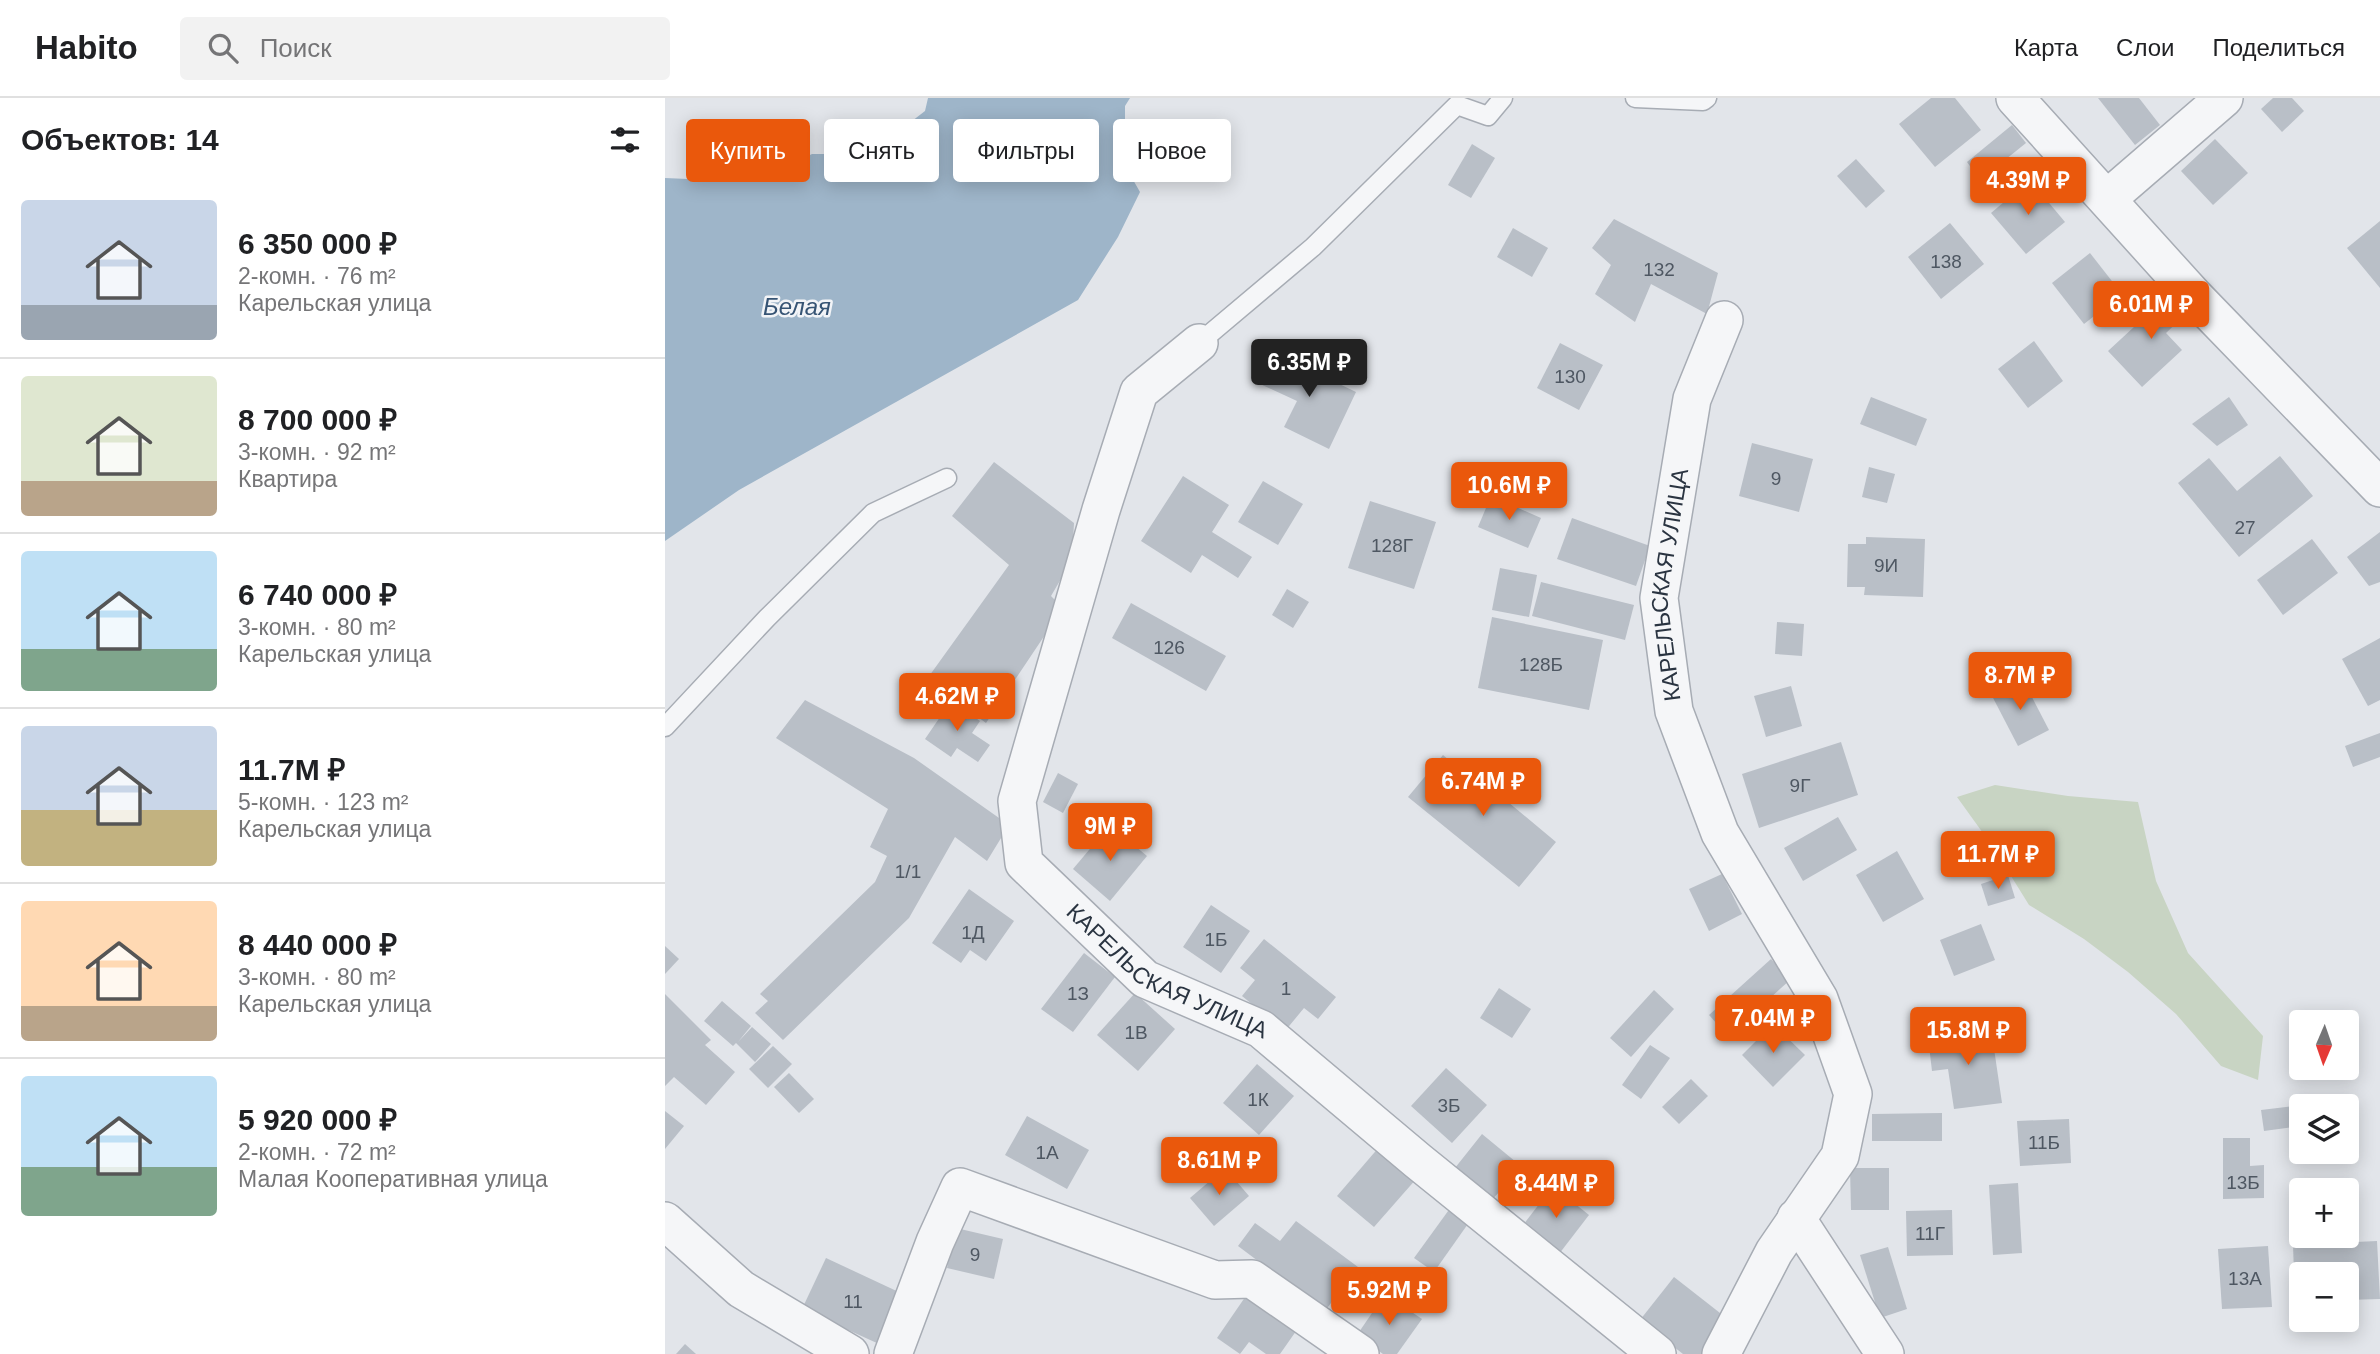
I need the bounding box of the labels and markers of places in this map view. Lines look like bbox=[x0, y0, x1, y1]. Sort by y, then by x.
pin: 4.39M ₽ bbox=[1963, 158, 2093, 217]
pin: 6.01M ₽ bbox=[2086, 282, 2216, 341]
pin: 6.35M ₽ bbox=[1244, 340, 1374, 399]
pin: 10.6M ₽ bbox=[1444, 462, 1574, 522]
pin: 8.7M ₽ bbox=[1963, 652, 2077, 712]
pin: 4.62M ₽ bbox=[892, 674, 1022, 733]
pin: 6.74M ₽ bbox=[1418, 758, 1548, 818]
pin: 9M ₽ bbox=[1069, 804, 1151, 863]
pin: 11.7M ₽ bbox=[1933, 832, 2063, 891]
pin: 7.04M ₽ bbox=[1708, 996, 1838, 1055]
pin: 15.8M ₽ bbox=[1903, 1007, 2033, 1067]
pin: 8.61M ₽ bbox=[1154, 1138, 1284, 1197]
pin: 8.44M ₽ bbox=[1491, 1160, 1621, 1220]
pin: 5.92M ₽ bbox=[1324, 1268, 1454, 1327]

